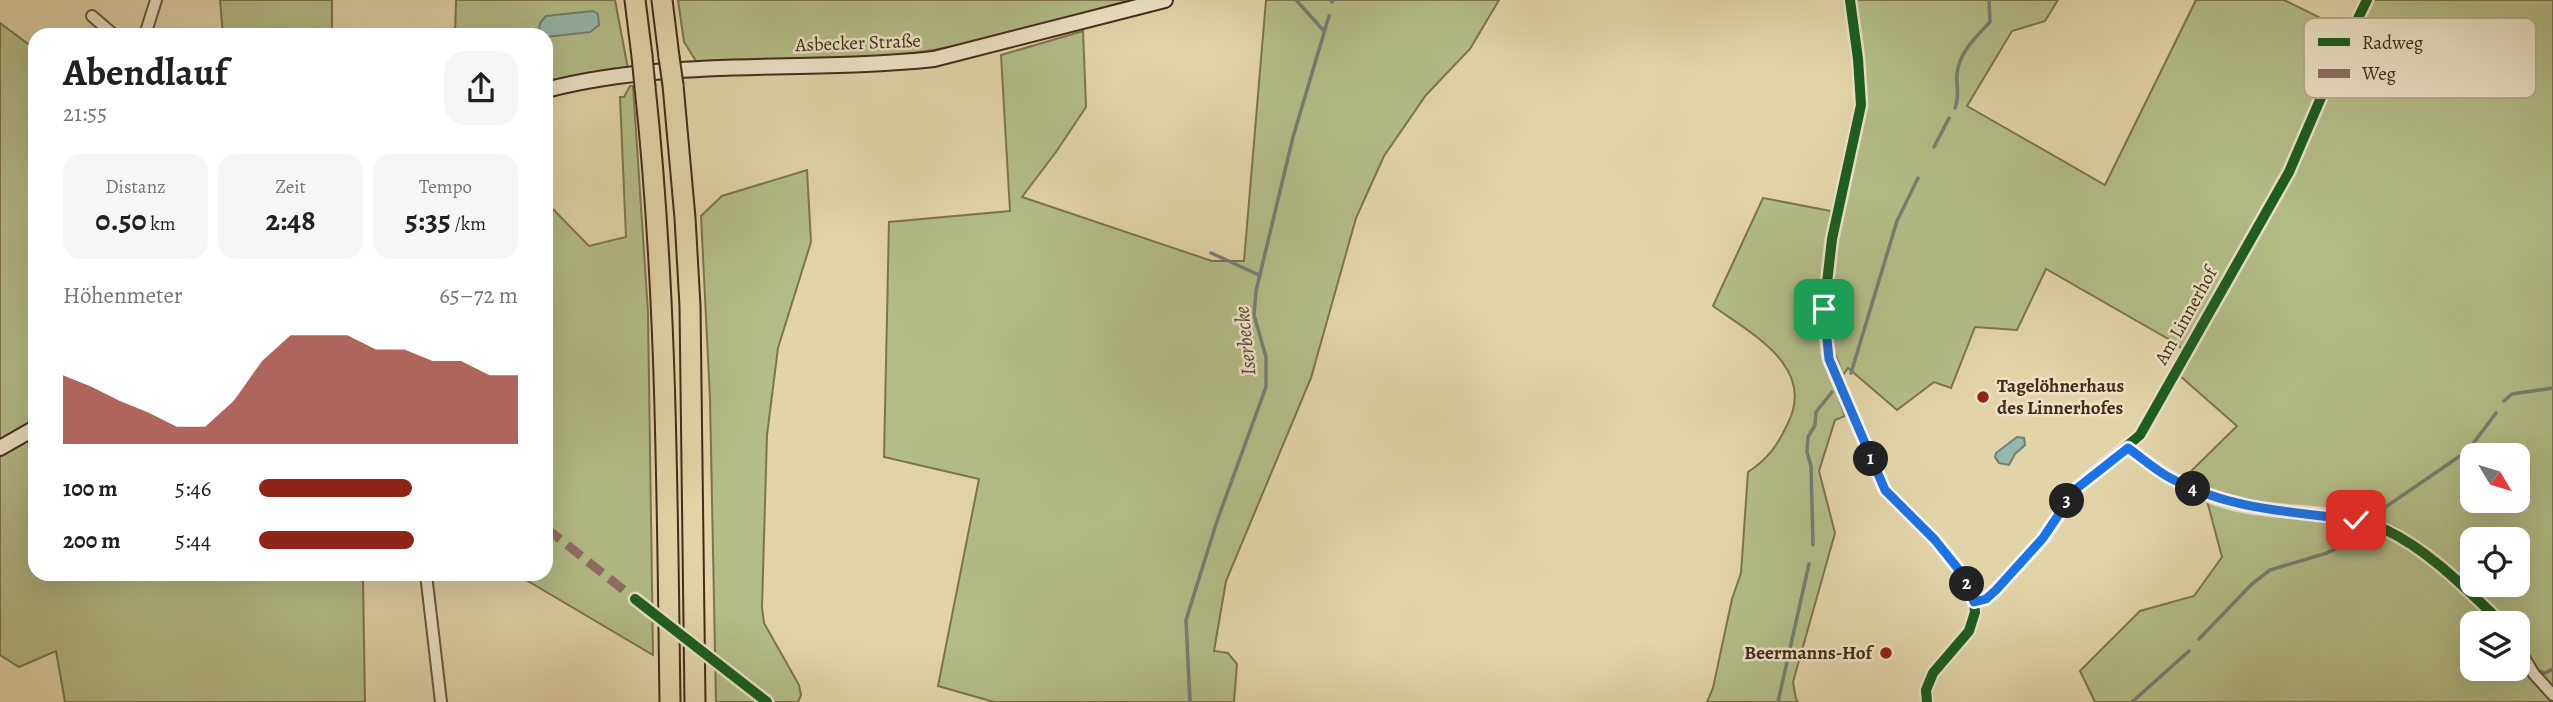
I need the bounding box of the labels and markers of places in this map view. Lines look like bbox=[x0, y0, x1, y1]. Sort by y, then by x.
pin bbox=[1794, 279, 1854, 339]
place label: Tagelöhnerhaus des Linnerhofes bbox=[1997, 373, 2124, 421]
marker: Tagelöhnerhaus des Linnerhofes bbox=[1975, 389, 1991, 405]
pin: 1 bbox=[1854, 442, 1888, 476]
pin: 4 bbox=[2176, 472, 2210, 506]
pin: 3 bbox=[2050, 484, 2084, 518]
pin bbox=[2326, 490, 2386, 550]
pin: 2 bbox=[1950, 566, 1984, 602]
place label: Beermanns-Hof bbox=[1744, 640, 1875, 666]
marker: Beermanns-Hof bbox=[1878, 645, 1894, 661]

